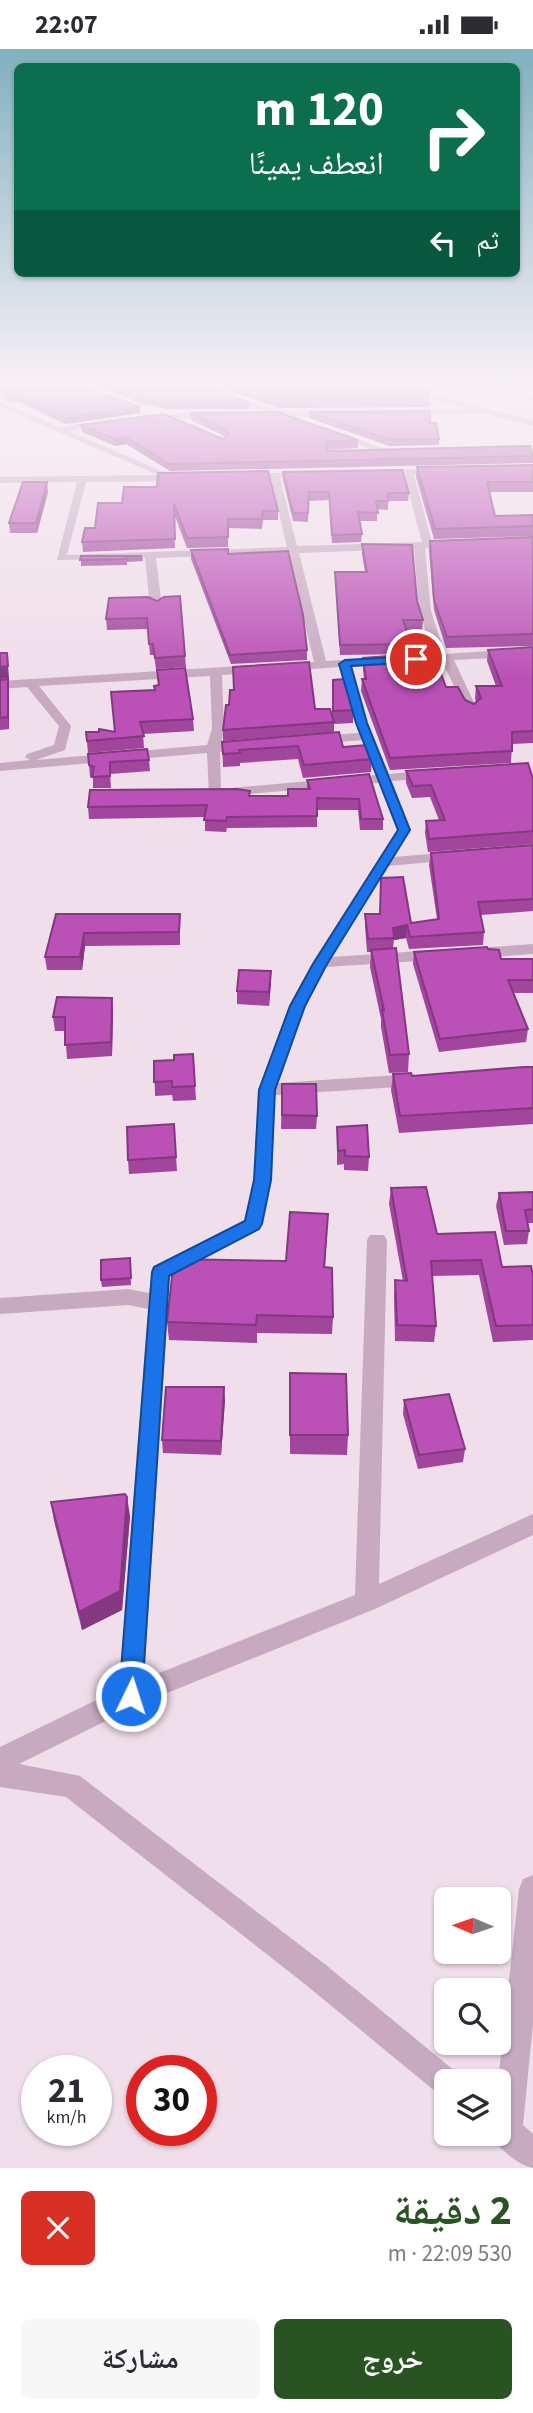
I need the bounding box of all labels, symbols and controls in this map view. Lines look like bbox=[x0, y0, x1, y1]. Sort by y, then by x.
text: 22:07 bbox=[35, 6, 98, 43]
text: 120 m bbox=[255, 75, 384, 145]
icon: right bbox=[408, 91, 499, 182]
text: انعطف يمينًا bbox=[249, 141, 384, 187]
text: ثم bbox=[476, 222, 499, 259]
icon: left bbox=[424, 224, 462, 262]
pin bbox=[386, 629, 446, 689]
icon: arrive bbox=[397, 640, 435, 678]
position arrow bbox=[94, 1659, 168, 1733]
north arrow bbox=[434, 1887, 511, 1963]
map controls bbox=[434, 1887, 511, 2146]
button: search bbox=[434, 1978, 511, 2055]
speed limit sign: 30 bbox=[126, 2055, 217, 2146]
text: 21 bbox=[48, 2066, 85, 2116]
button: layers bbox=[434, 2069, 511, 2146]
text: km/h bbox=[47, 2105, 86, 2130]
text: 2 دقيقة bbox=[393, 2181, 512, 2241]
button: close bbox=[21, 2191, 95, 2265]
text: 530 m · 22:09 bbox=[388, 2237, 512, 2270]
button: مشاركة bbox=[21, 2319, 260, 2399]
button: خروج bbox=[274, 2319, 512, 2399]

